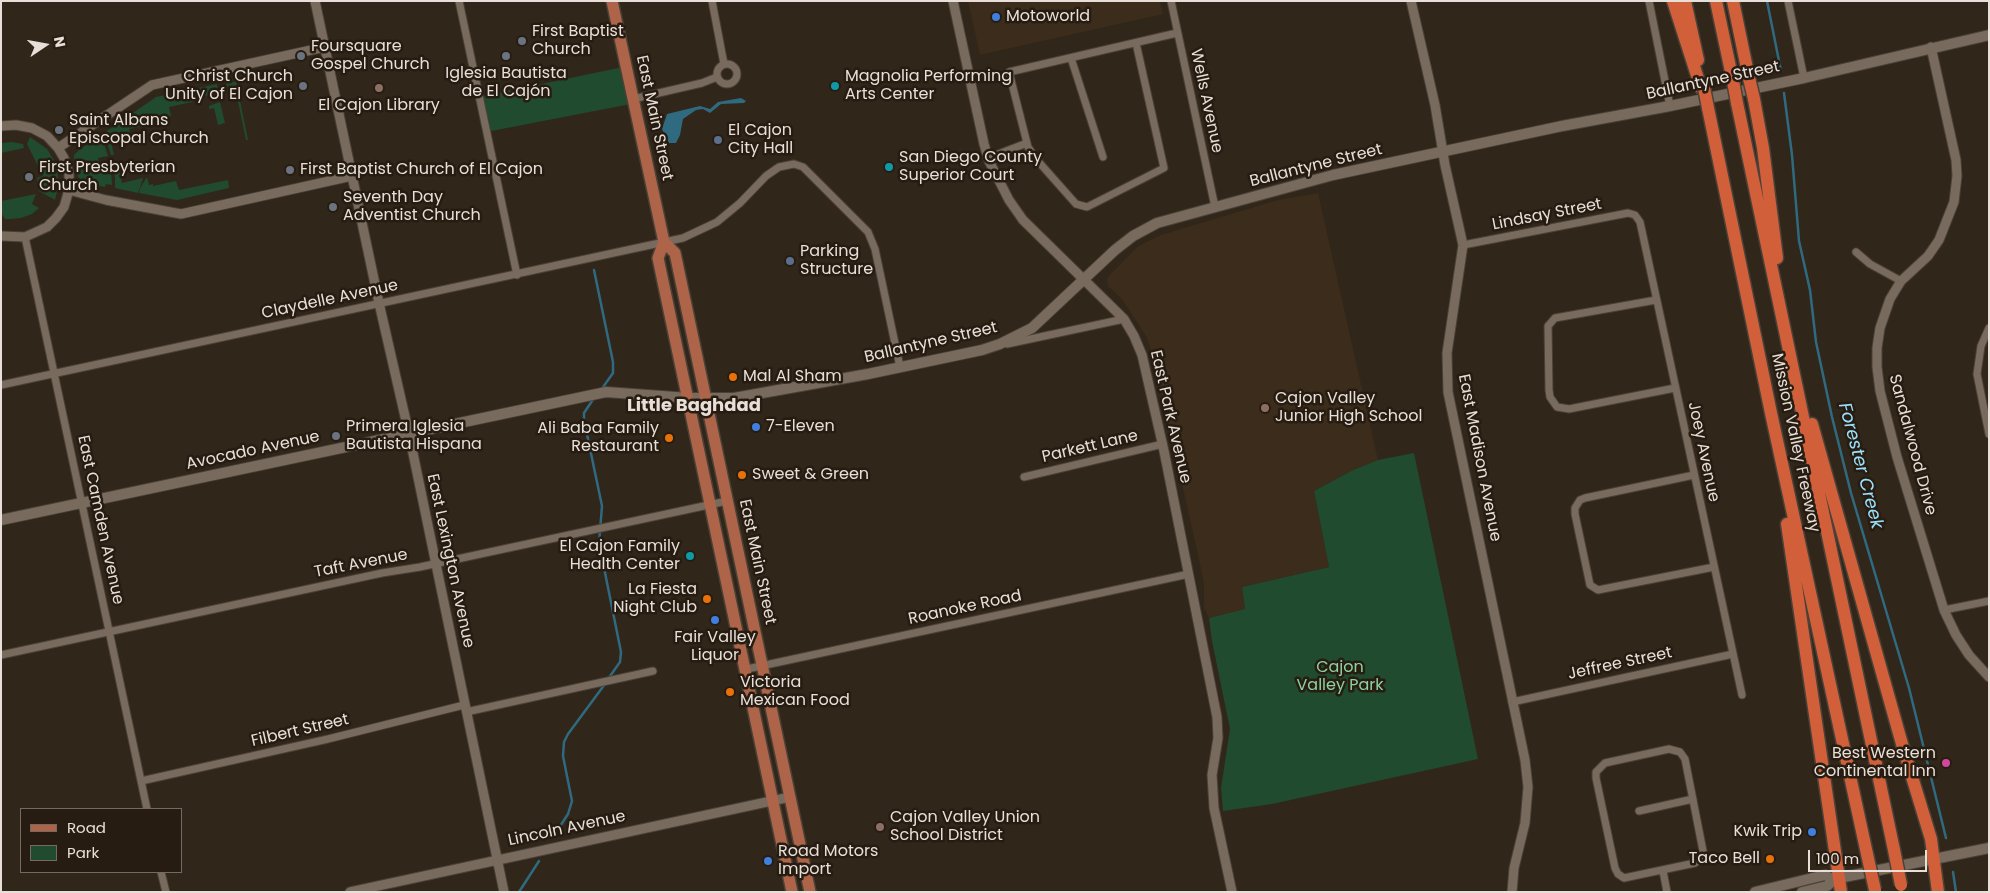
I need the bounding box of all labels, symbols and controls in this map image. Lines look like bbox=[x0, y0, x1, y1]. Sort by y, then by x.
place label: Motoworld bbox=[1006, 7, 1090, 27]
marker: Motoworld bbox=[990, 11, 1002, 23]
north arrow bbox=[20, 20, 70, 70]
place label: First Baptist Church bbox=[532, 22, 624, 60]
text: N bbox=[49, 35, 71, 49]
marker: First Baptist Church bbox=[516, 35, 528, 47]
place label: Foursquare Gospel Church bbox=[311, 37, 430, 75]
street label: Wells Avenue bbox=[1186, 47, 1226, 155]
marker: Foursquare Gospel Church bbox=[295, 50, 307, 62]
marker: Iglesia Bautista de El Cajón bbox=[500, 50, 512, 62]
street label: East Main Street bbox=[631, 54, 677, 182]
street label: Ballantyne Street bbox=[1645, 58, 1781, 104]
place label: Iglesia Bautista de El Cajón bbox=[445, 64, 567, 102]
place label: Christ Church Unity of El Cajon bbox=[165, 67, 293, 105]
place label: Magnolia Performing Arts Center bbox=[845, 67, 1012, 105]
marker: Christ Church Unity of El Cajon bbox=[297, 80, 309, 92]
marker: Magnolia Performing Arts Center bbox=[829, 80, 841, 92]
marker: El Cajon Library bbox=[373, 82, 385, 94]
place label: El Cajon Library bbox=[318, 96, 440, 116]
place label: Saint Albans Episcopal Church bbox=[69, 111, 209, 149]
place label: El Cajon City Hall bbox=[728, 121, 793, 159]
marker: Saint Albans Episcopal Church bbox=[53, 124, 65, 136]
marker: El Cajon City Hall bbox=[712, 134, 724, 146]
street label: Ballantyne Street bbox=[1248, 140, 1384, 192]
place label: San Diego County Superior Court bbox=[899, 148, 1042, 186]
place label: First Presbyterian Church bbox=[39, 158, 175, 196]
place label: First Baptist Church of El Cajon bbox=[300, 160, 543, 180]
marker: San Diego County Superior Court bbox=[883, 161, 895, 173]
marker: First Baptist Church of El Cajon bbox=[284, 164, 296, 176]
marker: First Presbyterian Church bbox=[23, 171, 35, 183]
place label: Seventh Day Adventist Church bbox=[343, 188, 481, 226]
street label: Lindsay Street bbox=[1491, 195, 1603, 235]
marker: Seventh Day Adventist Church bbox=[327, 201, 339, 213]
place label: Parking Structure bbox=[800, 242, 873, 280]
marker: Parking Structure bbox=[784, 255, 796, 267]
street label: Claydelle Avenue bbox=[260, 276, 400, 324]
street label: Ballantyne Street bbox=[863, 318, 999, 368]
street label: East Park Avenue bbox=[1145, 349, 1195, 485]
street label: Mission Valley Freeway bbox=[1767, 352, 1823, 534]
place label: Mal Al Sham bbox=[743, 367, 842, 387]
marker: Mal Al Sham bbox=[727, 371, 739, 383]
street label: East Madison Avenue bbox=[1453, 373, 1505, 543]
street label: Sandalwood Drive bbox=[1884, 373, 1940, 517]
place label: Cajon Valley Junior High School bbox=[1275, 389, 1422, 427]
district label: Little Baghdad bbox=[627, 395, 761, 417]
street label: Joey Avenue bbox=[1683, 400, 1723, 504]
water label: Forester Creek bbox=[1833, 400, 1887, 532]
marker: Cajon Valley Junior High School bbox=[1259, 402, 1271, 414]
place label: Primera Iglesia Bautista Hispana bbox=[346, 417, 482, 455]
place label: 7-Eleven bbox=[766, 417, 835, 437]
place label: Ali Baba Family Restaurant bbox=[537, 419, 659, 457]
marker: 7-Eleven bbox=[750, 421, 762, 433]
street label: Avocado Avenue bbox=[185, 427, 321, 475]
street label: Parkett Lane bbox=[1040, 427, 1140, 467]
marker: Primera Iglesia Bautista Hispana bbox=[330, 430, 342, 442]
marker: Ali Baba Family Restaurant bbox=[663, 432, 675, 444]
street label: East Camden Avenue bbox=[73, 434, 127, 606]
place label: Sweet & Green bbox=[752, 465, 869, 485]
marker: Sweet & Green bbox=[736, 469, 748, 481]
street label: East Lexington Avenue bbox=[422, 472, 478, 650]
street label: East Main Street bbox=[734, 498, 780, 626]
place label: El Cajon Family Health Center bbox=[559, 537, 680, 575]
street label: Taft Avenue bbox=[313, 546, 409, 582]
marker: El Cajon Family Health Center bbox=[684, 550, 696, 562]
place label: La Fiesta Night Club bbox=[613, 580, 697, 618]
street label: Roanoke Road bbox=[907, 587, 1023, 629]
marker: La Fiesta Night Club bbox=[701, 593, 713, 605]
marker: Fair Valley Liquor bbox=[709, 614, 721, 626]
place label: Fair Valley Liquor bbox=[674, 628, 756, 666]
street label: Jeffree Street bbox=[1566, 644, 1674, 684]
park label: Cajon Valley Park bbox=[1297, 658, 1383, 696]
place label: Victoria Mexican Food bbox=[740, 673, 850, 711]
marker: Victoria Mexican Food bbox=[724, 686, 736, 698]
street label: Filbert Street bbox=[249, 710, 351, 752]
place label: Best Western Continental Inn bbox=[1814, 744, 1936, 782]
marker: Best Western Continental Inn bbox=[1940, 757, 1952, 769]
street label: Lincoln Avenue bbox=[507, 807, 627, 851]
legend bbox=[20, 808, 182, 873]
place label: Cajon Valley Union School District bbox=[890, 808, 1040, 846]
text: Road bbox=[67, 817, 106, 838]
marker: Cajon Valley Union School District bbox=[874, 821, 886, 833]
place label: Kwik Trip bbox=[1733, 822, 1802, 842]
marker: Kwik Trip bbox=[1806, 826, 1818, 838]
scale bar bbox=[1810, 840, 1929, 872]
text: Park bbox=[67, 842, 99, 863]
place label: Road Motors Import bbox=[778, 842, 878, 880]
text: 100 m bbox=[1816, 848, 1859, 869]
place label: Taco Bell bbox=[1689, 849, 1760, 869]
marker: Taco Bell bbox=[1764, 853, 1776, 865]
marker: Road Motors Import bbox=[762, 855, 774, 867]

